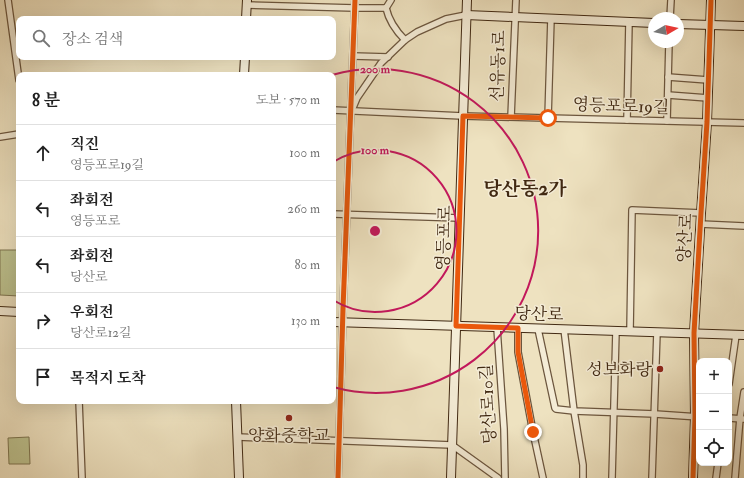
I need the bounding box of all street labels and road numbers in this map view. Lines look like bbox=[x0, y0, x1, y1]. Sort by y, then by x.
street label: 선유동1로 bbox=[486, 29, 510, 102]
street label: 영등포로19길 bbox=[572, 94, 670, 118]
street label: 영등포로 bbox=[432, 204, 456, 271]
street label: 양산로 bbox=[673, 212, 697, 263]
street label: 당산로 bbox=[514, 303, 565, 325]
street label: 당산로10길 bbox=[475, 363, 501, 445]

